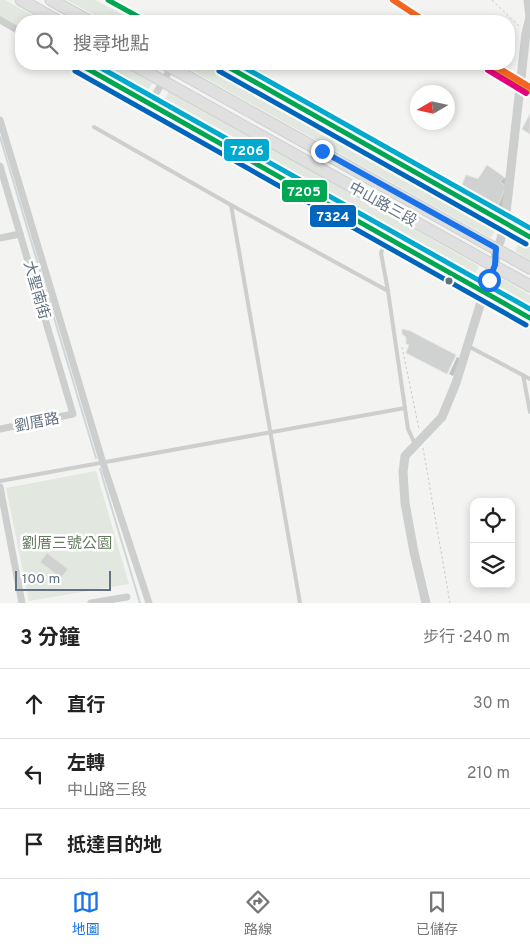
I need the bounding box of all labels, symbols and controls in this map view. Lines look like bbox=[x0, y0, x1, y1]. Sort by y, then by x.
search box bbox=[15, 15, 515, 70]
icon: search bbox=[33, 29, 61, 57]
text: 搜尋地點 bbox=[73, 33, 149, 57]
north arrow bbox=[410, 85, 455, 130]
line badge: 7206 bbox=[223, 138, 270, 162]
route end bbox=[311, 140, 334, 163]
text: 7206 bbox=[230, 143, 264, 160]
line badge: 7205 bbox=[281, 179, 328, 203]
street label: 中山路三段 bbox=[345, 179, 420, 232]
text: 7205 bbox=[287, 184, 321, 201]
line badge: 7324 bbox=[309, 204, 357, 228]
text: 7324 bbox=[317, 209, 349, 226]
street label: 大聖南街 bbox=[18, 259, 53, 322]
route start bbox=[478, 269, 501, 292]
unlabelled marker bbox=[444, 276, 454, 286]
street label: 劉厝路 bbox=[13, 410, 61, 437]
map controls bbox=[470, 498, 515, 588]
button: locate bbox=[470, 498, 515, 543]
park label: 劉厝三號公園 bbox=[22, 535, 112, 554]
button: layers bbox=[470, 543, 515, 588]
scale bar bbox=[15, 568, 111, 591]
text: 100 m bbox=[22, 571, 60, 588]
text: 3 分鐘 bbox=[20, 625, 80, 652]
text: 步行 · 240 m bbox=[423, 628, 510, 648]
icon: ahead bbox=[20, 690, 48, 718]
text: 直行 bbox=[67, 694, 105, 718]
text: 30 m bbox=[473, 694, 510, 714]
text: 左轉 bbox=[67, 752, 105, 776]
icon: left bbox=[20, 760, 48, 788]
text: 210 m bbox=[467, 764, 510, 784]
text: 中山路三段 bbox=[67, 781, 147, 801]
icon: arrive bbox=[20, 830, 48, 858]
text: 抵達目的地 bbox=[67, 834, 162, 858]
tab: 地圖 bbox=[72, 888, 100, 939]
tab: 路線 bbox=[244, 888, 272, 939]
tab: 已儲存 bbox=[416, 888, 458, 939]

